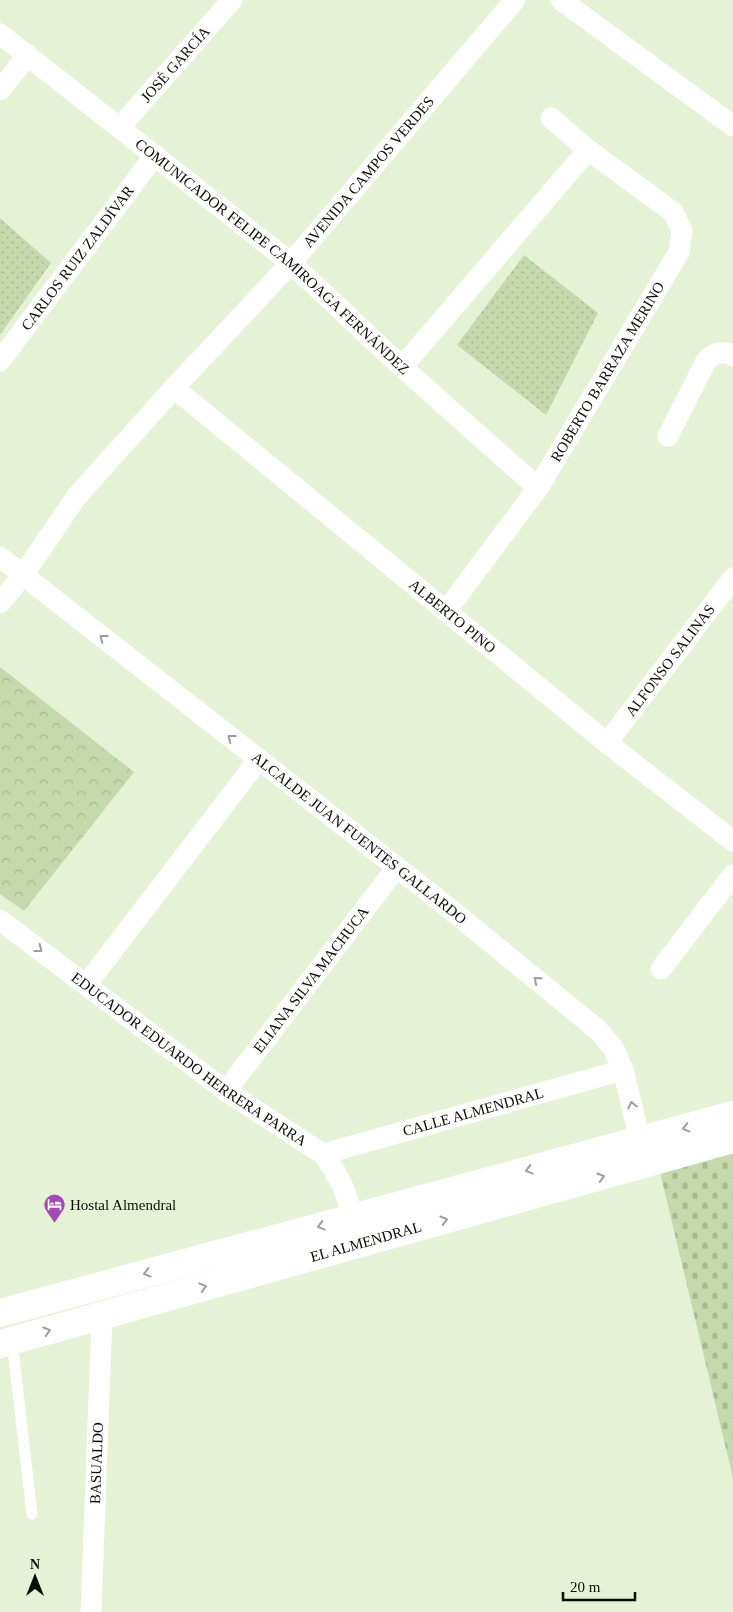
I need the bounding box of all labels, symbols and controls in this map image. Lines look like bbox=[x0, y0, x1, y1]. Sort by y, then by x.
street label: JOSÉ GARCÍA bbox=[138, 23, 213, 105]
street label: AVENIDA CAMPOS VERDES bbox=[300, 93, 437, 251]
street label: COMUNICADOR FELIPE CAMIROAGA FERNÁNDEZ bbox=[132, 136, 413, 378]
street label: CARLOS RUIZ ZALDÍVAR bbox=[18, 183, 137, 333]
street label: ROBERTO BARRAZA MERINO bbox=[548, 279, 667, 465]
street label: ALBERTO PINO bbox=[406, 576, 499, 656]
street label: ALFONSO SALINAS bbox=[622, 601, 718, 719]
one-way arrow bbox=[100, 634, 109, 643]
one-way arrow bbox=[228, 735, 237, 743]
street label: ALCALDE JUAN FUENTES GALLARDO bbox=[249, 749, 470, 927]
street label: ELIANA SILVA MACHUCA bbox=[250, 903, 372, 1056]
one-way arrow bbox=[33, 943, 43, 952]
street label: EDUCADOR EDUARDO HERRERA PARRA bbox=[69, 969, 310, 1149]
one-way arrow bbox=[534, 977, 543, 985]
street label: CALLE ALMENDRAL bbox=[401, 1085, 545, 1139]
one-way arrow bbox=[627, 1100, 638, 1109]
one-way arrow bbox=[682, 1122, 690, 1132]
one-way arrow bbox=[525, 1164, 533, 1174]
one-way arrow bbox=[596, 1172, 604, 1182]
hotel icon: Hostal Almendral bbox=[42, 1193, 66, 1224]
place label: Hostal Almendral bbox=[70, 1197, 176, 1213]
one-way arrow bbox=[440, 1216, 448, 1226]
street label: EL ALMENDRAL bbox=[308, 1218, 423, 1265]
one-way arrow bbox=[318, 1220, 326, 1230]
one-way arrow bbox=[144, 1267, 152, 1277]
one-way arrow bbox=[199, 1283, 207, 1293]
one-way arrow bbox=[42, 1327, 51, 1337]
street label: BASUALDO bbox=[87, 1422, 106, 1504]
north arrow bbox=[10, 1552, 60, 1602]
text: N bbox=[30, 1557, 40, 1572]
scale bar bbox=[563, 1570, 636, 1602]
text: 20 m bbox=[570, 1579, 601, 1595]

